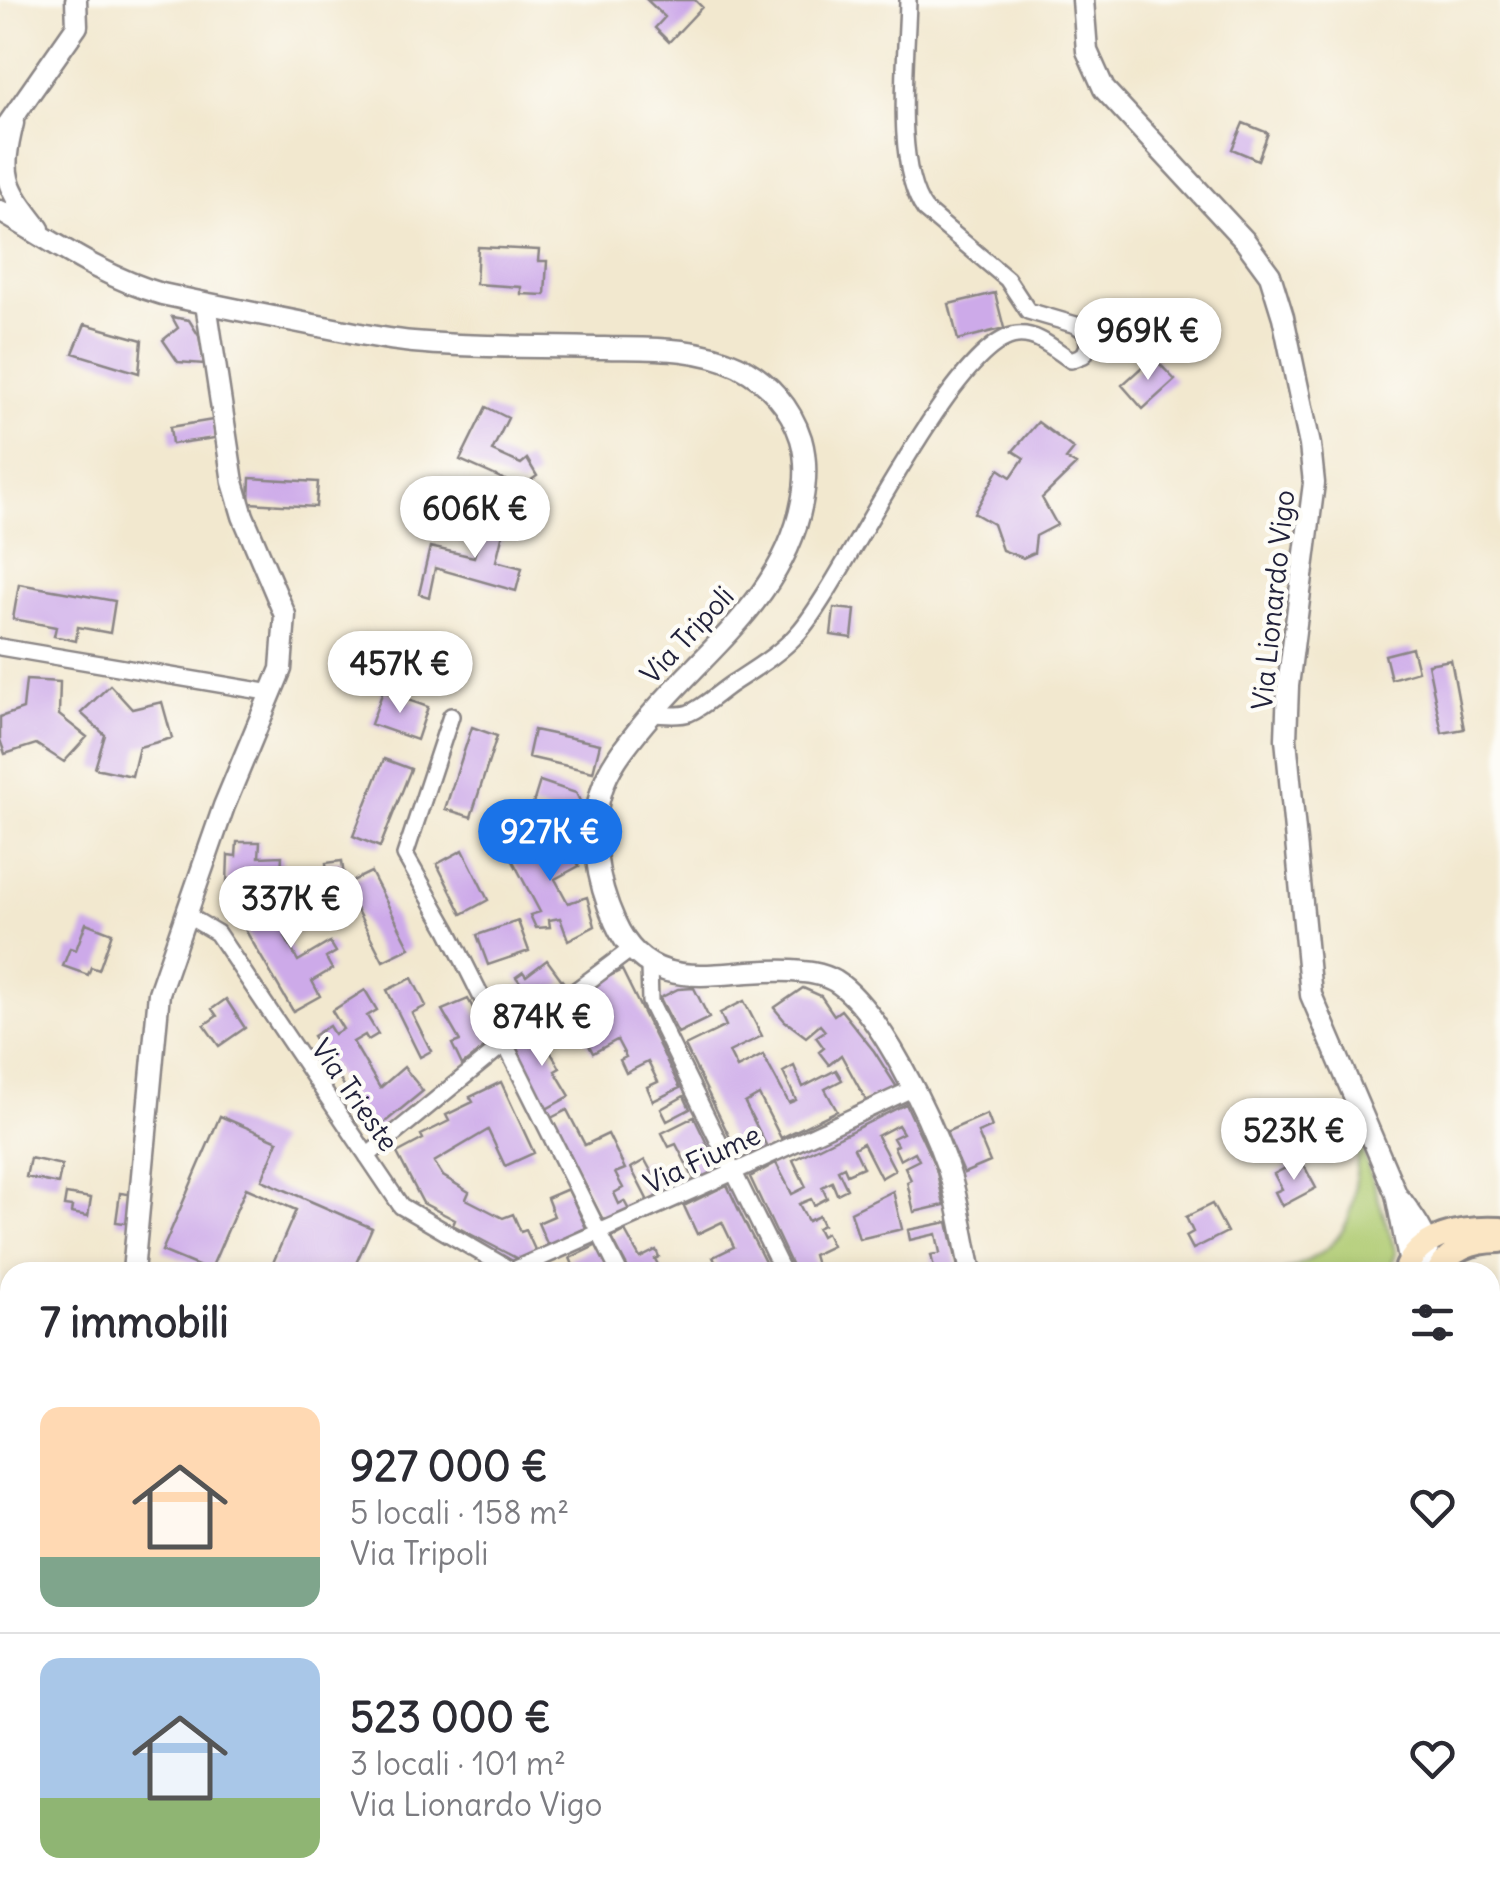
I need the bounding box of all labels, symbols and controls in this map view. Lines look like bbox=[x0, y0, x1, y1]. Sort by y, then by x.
pin: 969K € bbox=[1067, 298, 1229, 383]
text: 969K € bbox=[1096, 310, 1200, 351]
pin: 606K € bbox=[394, 476, 556, 561]
text: 606K € bbox=[422, 488, 528, 529]
street label: Via Lionardo Vigo bbox=[1244, 488, 1302, 712]
street label: Via Tripoli bbox=[633, 578, 741, 692]
pin: 457K € bbox=[319, 631, 481, 716]
text: 457K € bbox=[350, 643, 450, 684]
pin: 927K € bbox=[469, 799, 631, 884]
text: 927K € bbox=[500, 811, 600, 852]
pin: 337K € bbox=[210, 866, 372, 951]
text: 337K € bbox=[241, 878, 341, 919]
pin: 874K € bbox=[461, 984, 623, 1069]
text: 874K € bbox=[492, 996, 592, 1037]
street label: Via Trieste bbox=[303, 1032, 407, 1158]
pin: 523K € bbox=[1213, 1098, 1375, 1183]
text: 523K € bbox=[1243, 1110, 1345, 1151]
street label: Via Fiume bbox=[638, 1116, 766, 1202]
icon: filters bbox=[1405, 1295, 1460, 1350]
text: 7 immobili bbox=[40, 1296, 229, 1348]
text: 927 000 € bbox=[350, 1440, 548, 1492]
icon: home bbox=[120, 1447, 240, 1567]
icon: heart bbox=[1405, 1480, 1460, 1535]
text: 5 locali · 158 m² bbox=[350, 1492, 569, 1533]
text: Via Tripoli bbox=[350, 1533, 488, 1574]
text: 523 000 € bbox=[350, 1691, 551, 1743]
icon: home bbox=[120, 1698, 240, 1818]
icon: heart bbox=[1405, 1731, 1460, 1786]
text: 3 locali · 101 m² bbox=[350, 1743, 566, 1784]
text: Via Lionardo Vigo bbox=[350, 1784, 603, 1825]

